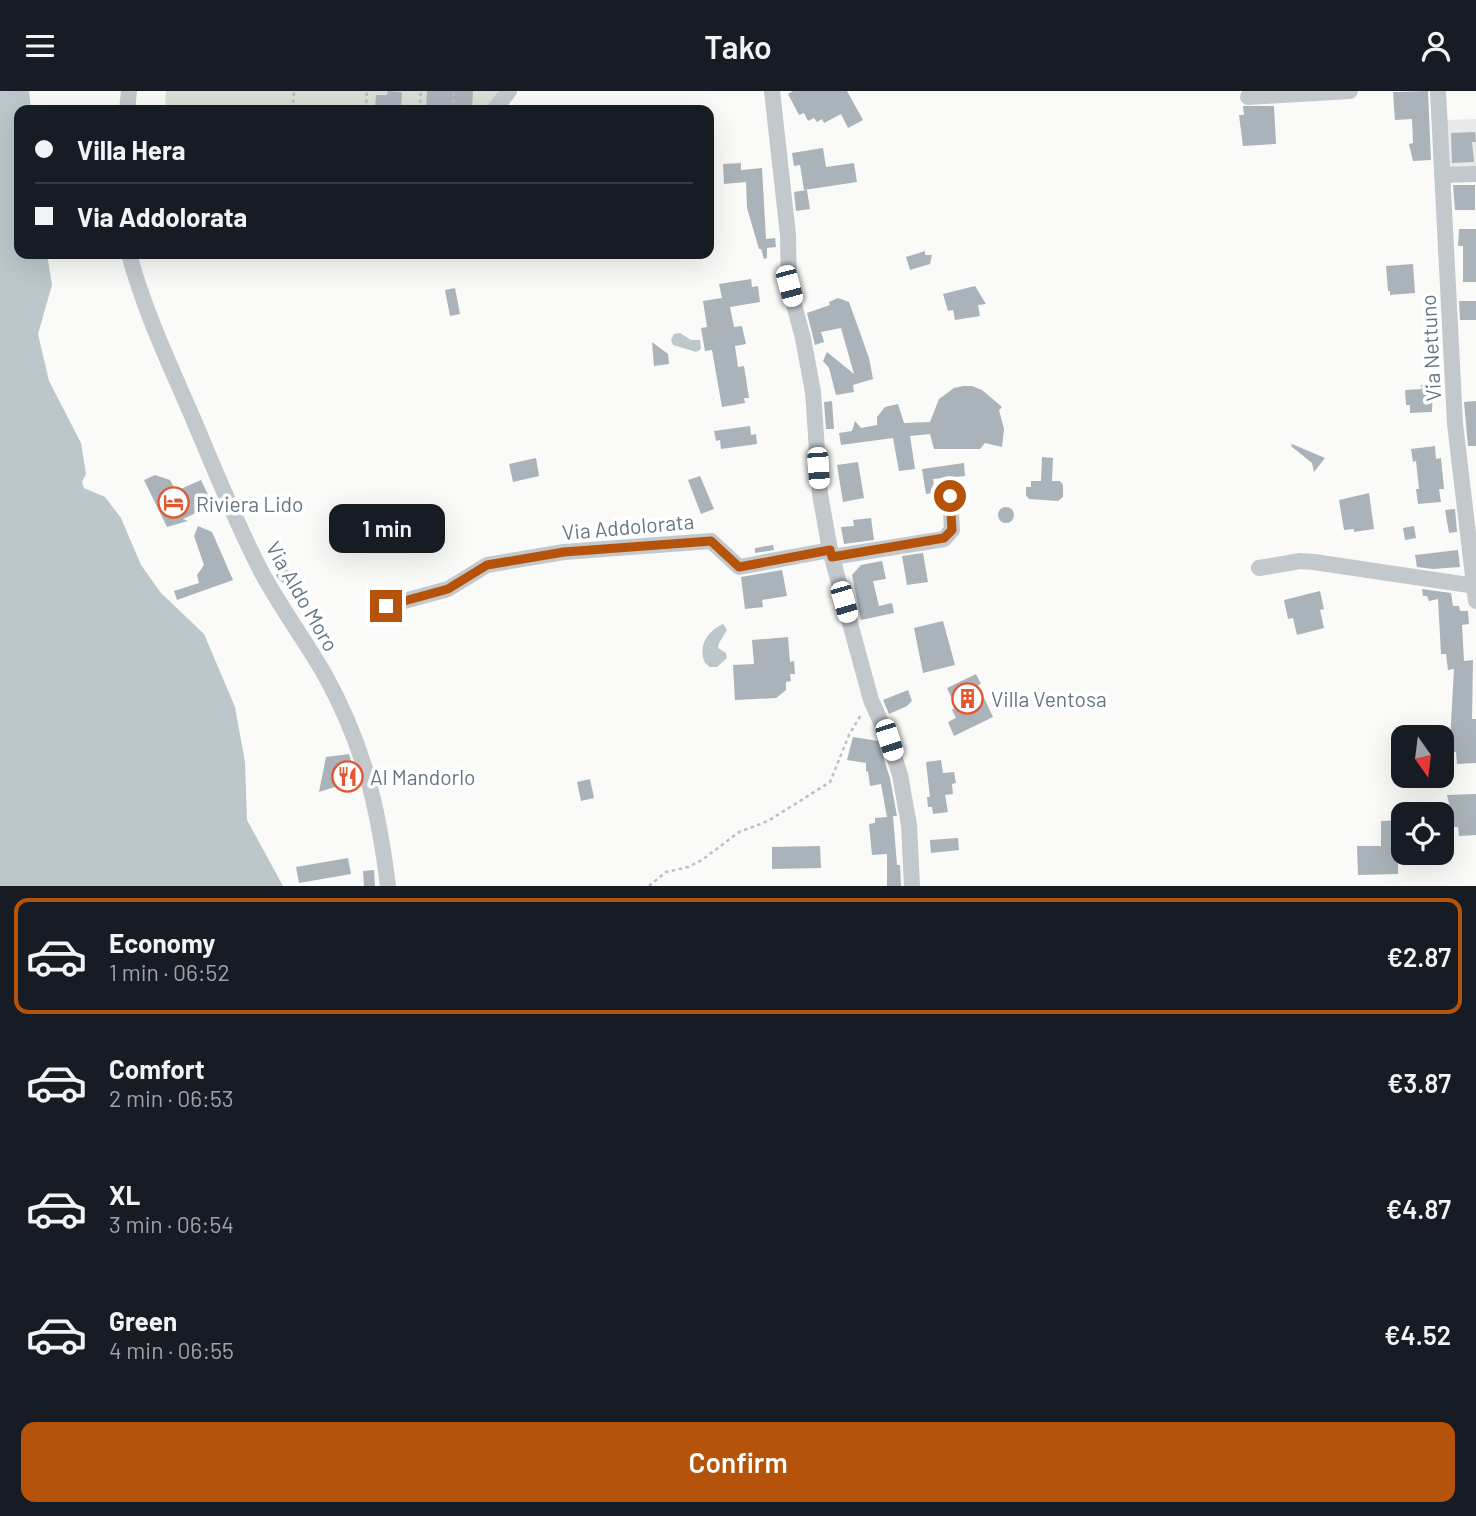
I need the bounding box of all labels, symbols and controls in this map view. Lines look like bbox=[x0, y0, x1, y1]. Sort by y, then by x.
icon: menu bbox=[21, 27, 59, 65]
text: Tako bbox=[704, 27, 772, 65]
icon: person bbox=[1417, 27, 1455, 65]
text: Villa Hera bbox=[77, 134, 185, 165]
text: Via Addolorata bbox=[77, 201, 247, 232]
car bbox=[774, 263, 805, 309]
street label: Via Nettuno bbox=[1415, 294, 1445, 402]
car bbox=[807, 446, 830, 490]
route start bbox=[934, 480, 966, 512]
hotel icon: Riviera Lido bbox=[156, 486, 190, 520]
place label: Riviera Lido bbox=[196, 491, 303, 516]
callout: 1 min bbox=[328, 505, 444, 553]
street label: Via Addolorata bbox=[561, 508, 695, 544]
text: 1 min bbox=[362, 514, 412, 542]
street label: Via Aldo Moro bbox=[261, 537, 345, 655]
car bbox=[829, 579, 860, 625]
route end bbox=[370, 590, 402, 622]
building icon: Villa Ventosa bbox=[951, 681, 985, 715]
place label: Villa Ventosa bbox=[991, 686, 1107, 711]
car bbox=[873, 717, 906, 763]
north arrow bbox=[1391, 725, 1454, 787]
map controls bbox=[1391, 725, 1454, 865]
restaurant icon: Al Mandorlo bbox=[330, 759, 364, 793]
place label: Al Mandorlo bbox=[370, 764, 476, 789]
button: locate bbox=[1391, 802, 1454, 865]
icon: car bbox=[25, 925, 88, 988]
text: Economy bbox=[109, 927, 215, 958]
text: €2.87 bbox=[1387, 941, 1451, 972]
text: 1 min · 06:52 bbox=[109, 958, 230, 986]
icon: car bbox=[25, 1051, 88, 1114]
text: Comfort bbox=[109, 1053, 205, 1084]
text: €3.87 bbox=[1387, 1067, 1451, 1098]
text: 2 min · 06:53 bbox=[109, 1084, 234, 1112]
icon: car bbox=[25, 1177, 88, 1240]
text: XL bbox=[109, 1179, 140, 1210]
text: €4.87 bbox=[1386, 1193, 1451, 1224]
text: 3 min · 06:54 bbox=[109, 1210, 234, 1238]
icon: car bbox=[25, 1303, 88, 1366]
text: Green bbox=[109, 1305, 177, 1336]
text: €4.52 bbox=[1384, 1319, 1451, 1350]
text: 4 min · 06:55 bbox=[109, 1336, 234, 1364]
button: Confirm bbox=[21, 1422, 1455, 1502]

